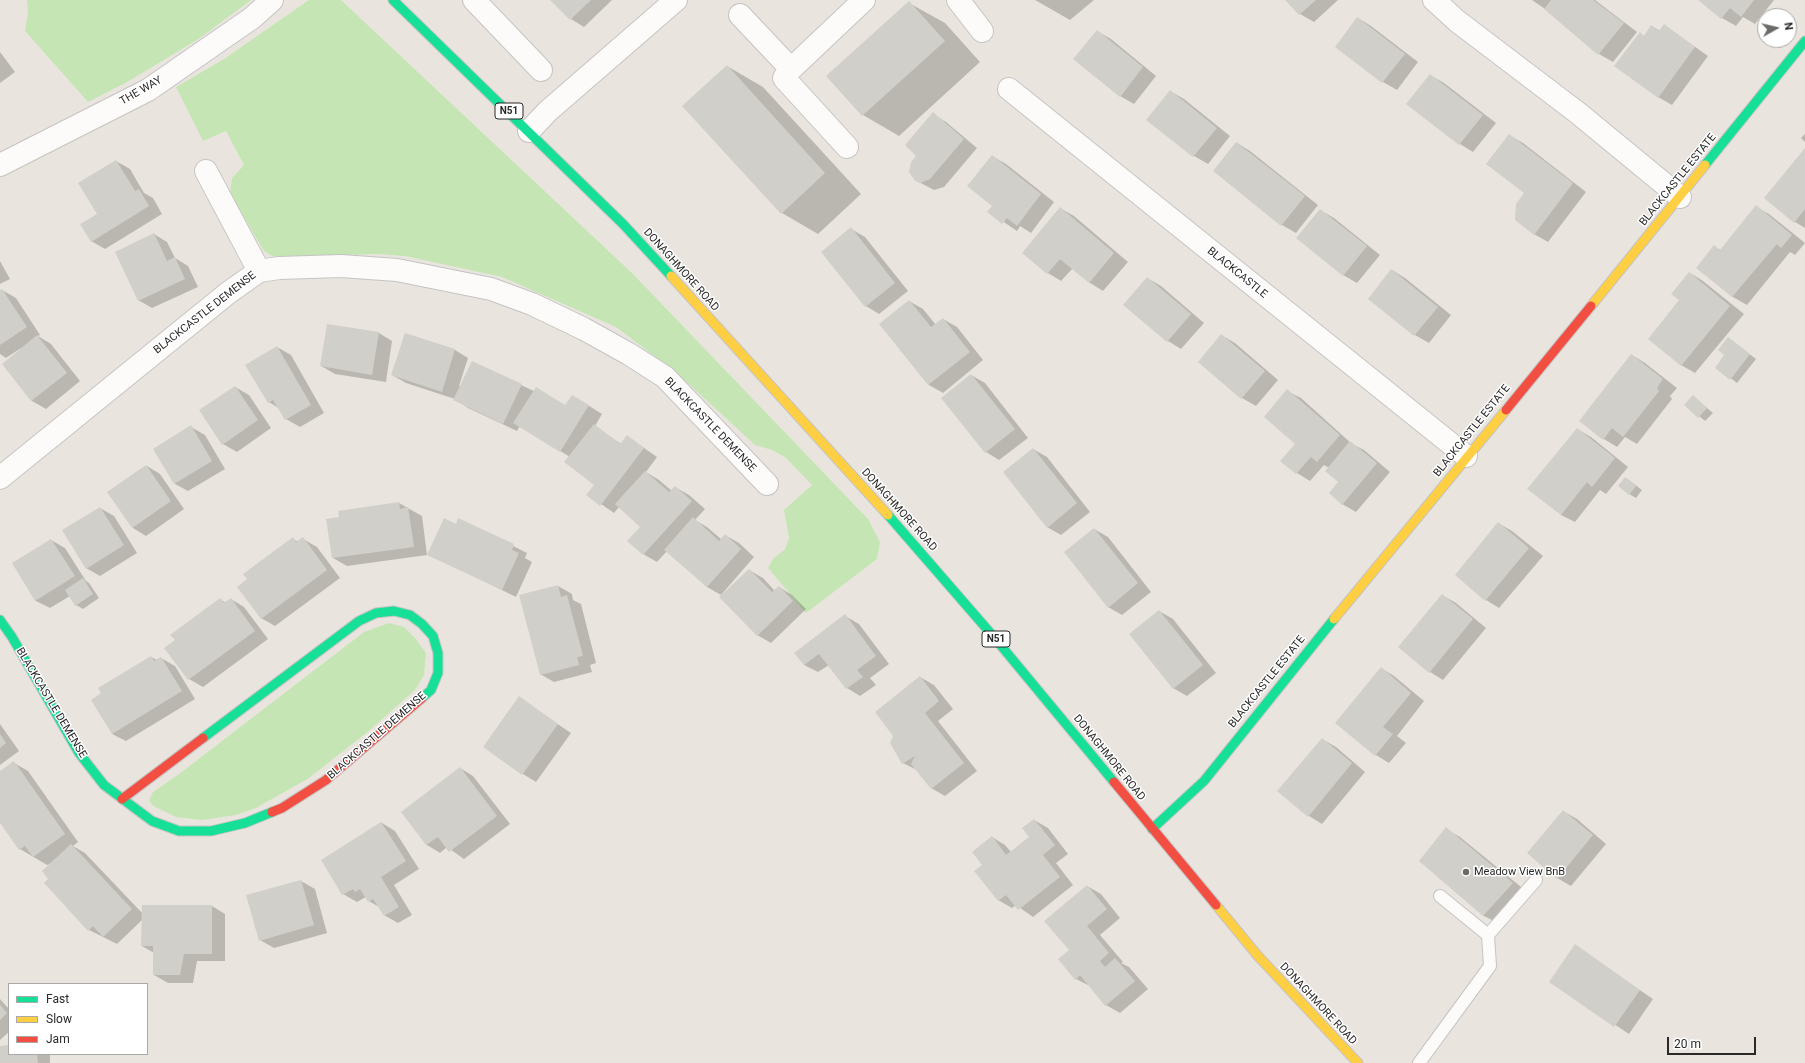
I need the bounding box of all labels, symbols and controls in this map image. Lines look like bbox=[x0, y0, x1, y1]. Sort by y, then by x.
north arrow bbox=[1757, 8, 1797, 48]
text: N bbox=[1781, 22, 1795, 31]
street label: THE WAY bbox=[118, 74, 164, 108]
road number: N51 bbox=[495, 103, 523, 119]
street label: BLACKCASTLE ESTATE bbox=[1637, 131, 1719, 229]
street label: DONAGHMORE ROAD bbox=[640, 226, 722, 314]
street label: BLACKCASTLE bbox=[1204, 245, 1270, 301]
street label: BLACKCASTLE DEMENSE bbox=[151, 269, 259, 357]
street label: BLACKCASTLE DEMENSE bbox=[661, 375, 759, 475]
street label: BLACKCASTLE ESTATE bbox=[1431, 382, 1513, 480]
street label: DONAGHMORE ROAD bbox=[858, 466, 940, 554]
road number: N51 bbox=[982, 631, 1010, 647]
street label: BLACKCASTLE ESTATE bbox=[1226, 633, 1308, 731]
street label: BLACKCASTLE DEMENSE bbox=[13, 646, 89, 760]
street label: BLACKCASTLE DEMENSE bbox=[325, 690, 429, 782]
street label: DONAGHMORE ROAD bbox=[1070, 712, 1148, 804]
place label: Meadow View BnB bbox=[1474, 865, 1565, 879]
marker: Meadow View BnB bbox=[1461, 867, 1471, 877]
street label: DONAGHMORE ROAD bbox=[1277, 960, 1359, 1048]
legend bbox=[8, 983, 148, 1055]
text: Fast bbox=[46, 992, 69, 1006]
text: Slow bbox=[46, 1012, 72, 1026]
scale bar bbox=[1669, 1029, 1758, 1055]
text: Jam bbox=[46, 1032, 70, 1046]
text: 20 m bbox=[1674, 1037, 1701, 1051]

